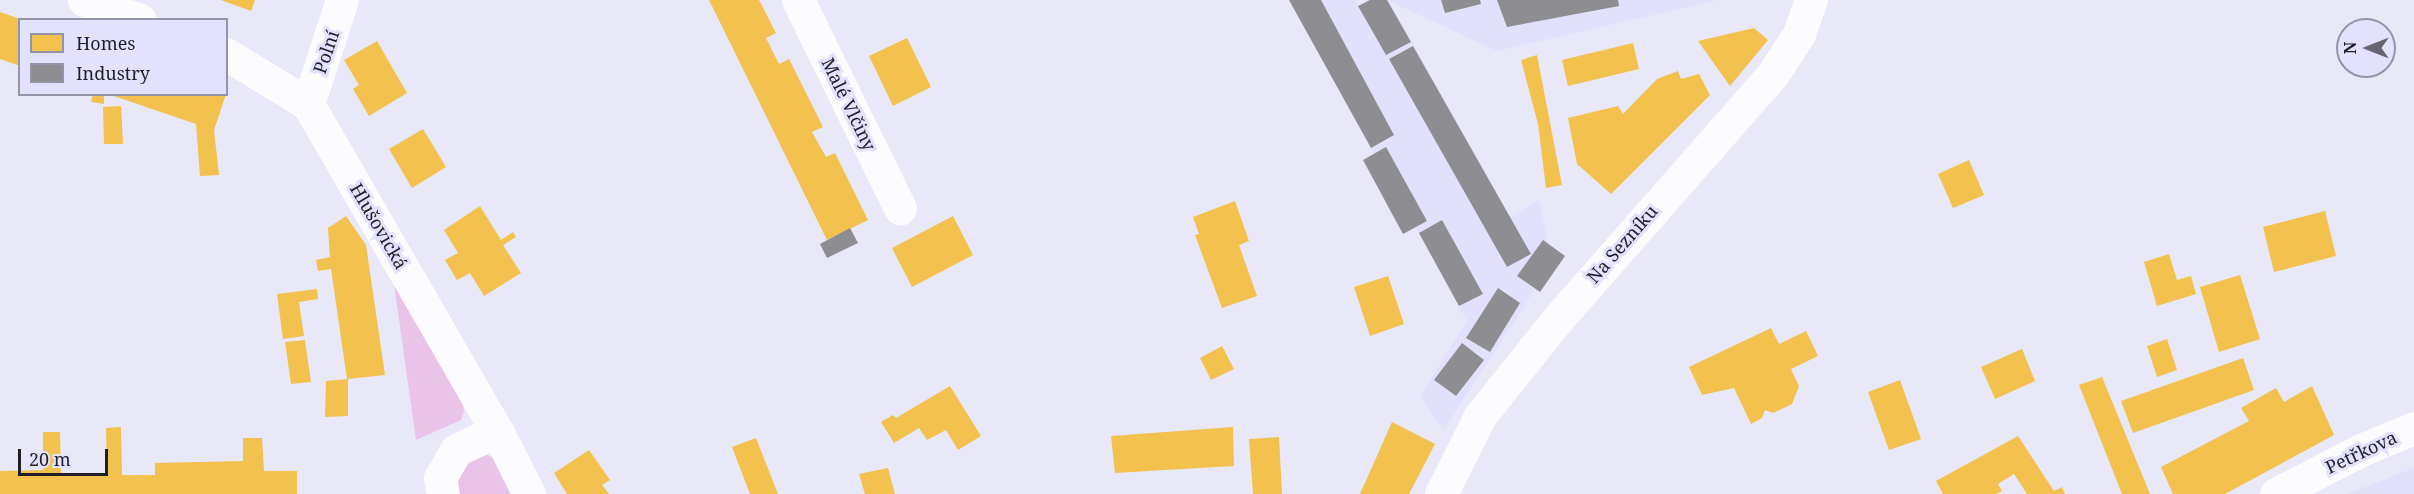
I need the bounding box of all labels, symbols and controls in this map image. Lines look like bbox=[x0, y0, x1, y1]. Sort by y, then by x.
legend bbox=[18, 18, 228, 96]
north arrow bbox=[2336, 18, 2396, 78]
street label: Polní bbox=[309, 28, 343, 76]
text: Homes bbox=[76, 31, 135, 55]
text: N bbox=[2339, 42, 2361, 54]
street label: Malé Vlčiny bbox=[817, 54, 881, 154]
text: Industry bbox=[76, 61, 150, 85]
street label: Hlušovická bbox=[346, 179, 412, 273]
street label: Na Sezníku bbox=[1582, 201, 1662, 287]
street label: Petřkova bbox=[2322, 426, 2400, 478]
scale bar bbox=[21, 437, 111, 475]
text: 20 m bbox=[29, 447, 71, 471]

